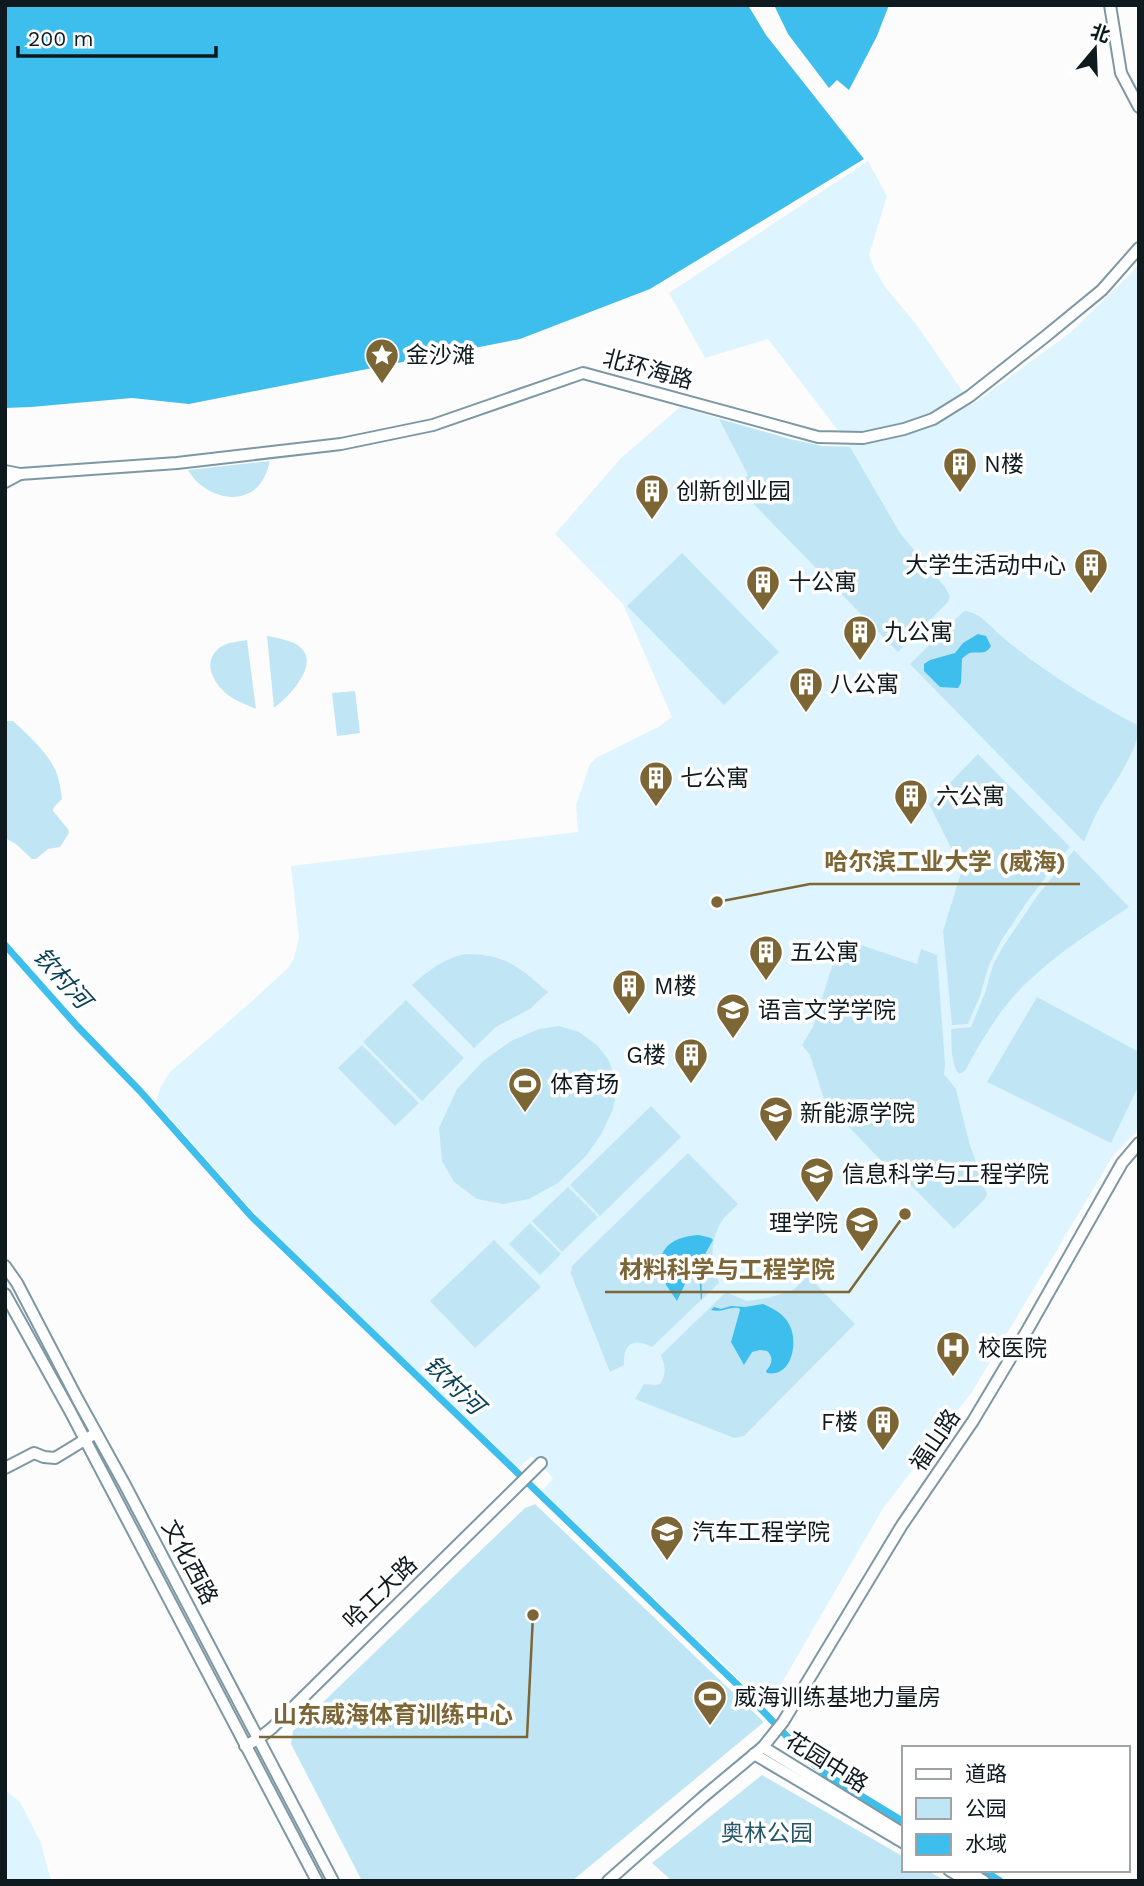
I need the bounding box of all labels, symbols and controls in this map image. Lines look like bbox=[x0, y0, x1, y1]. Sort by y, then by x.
scale bar bbox=[18, 14, 215, 58]
north arrow bbox=[1060, 14, 1130, 84]
text: 北 bbox=[1088, 19, 1113, 47]
text: 200 m bbox=[28, 26, 94, 51]
place icon: 金沙滩 bbox=[363, 336, 401, 385]
place label: 金沙滩 bbox=[406, 342, 475, 369]
street label: 北环海路 bbox=[600, 345, 696, 394]
building icon: N楼 bbox=[941, 445, 979, 494]
place label: N楼 bbox=[984, 451, 1024, 478]
building icon: 创新创业园 bbox=[633, 472, 671, 521]
place label: 创新创业园 bbox=[676, 478, 791, 505]
building icon: 大学生活动中心 bbox=[1072, 546, 1110, 595]
place label: 大学生活动中心 bbox=[905, 552, 1066, 579]
building icon: 十公寓 bbox=[744, 563, 782, 612]
place label: 十公寓 bbox=[788, 569, 857, 596]
building icon: 九公寓 bbox=[841, 613, 879, 662]
place label: 九公寓 bbox=[884, 619, 953, 646]
building icon: 八公寓 bbox=[787, 665, 825, 714]
place label: 八公寓 bbox=[830, 671, 899, 698]
building icon: 七公寓 bbox=[637, 759, 675, 808]
place label: 七公寓 bbox=[680, 765, 749, 792]
building icon: 六公寓 bbox=[892, 777, 930, 826]
place label: 六公寓 bbox=[936, 783, 1005, 810]
callout: 哈尔滨工业大学 (威海) bbox=[810, 839, 1080, 884]
text: 哈尔滨工业大学 (威海) bbox=[824, 848, 1066, 876]
building icon: 五公寓 bbox=[747, 933, 785, 982]
place label: 五公寓 bbox=[790, 939, 859, 966]
water label: 钦村河 bbox=[28, 942, 99, 1017]
building icon: M楼 bbox=[610, 967, 648, 1016]
place label: M楼 bbox=[654, 973, 697, 1000]
school or university icon: 语言文学学院 bbox=[714, 991, 752, 1040]
place label: 语言文学学院 bbox=[758, 997, 896, 1024]
building icon: G楼 bbox=[672, 1036, 710, 1085]
place label: G楼 bbox=[626, 1042, 666, 1069]
sports icon: 体育场 bbox=[506, 1065, 544, 1114]
place label: 体育场 bbox=[550, 1071, 619, 1098]
school or university icon: 新能源学院 bbox=[757, 1094, 795, 1143]
place label: 新能源学院 bbox=[800, 1100, 915, 1127]
school or university icon: 信息科学与工程学院 bbox=[798, 1155, 836, 1204]
place label: 信息科学与工程学院 bbox=[842, 1161, 1049, 1188]
school or university icon: 理学院 bbox=[843, 1204, 881, 1253]
place label: 理学院 bbox=[769, 1210, 838, 1237]
callout: 材料科学与工程学院 bbox=[605, 1247, 849, 1292]
text: 材料科学与工程学院 bbox=[619, 1256, 835, 1284]
hospital icon: 校医院 bbox=[934, 1329, 972, 1378]
place label: 校医院 bbox=[978, 1335, 1047, 1362]
water label: 钦村河 bbox=[418, 1350, 492, 1423]
building icon: F楼 bbox=[864, 1403, 902, 1452]
street label: 福山路 bbox=[905, 1404, 966, 1476]
place label: F楼 bbox=[821, 1409, 858, 1436]
school or university icon: 汽车工程学院 bbox=[648, 1513, 686, 1562]
street label: 文化西路 bbox=[156, 1515, 223, 1609]
place label: 汽车工程学院 bbox=[692, 1519, 830, 1546]
street label: 哈工大路 bbox=[338, 1551, 423, 1634]
sports icon: 威海训练基地力量房 bbox=[691, 1678, 729, 1727]
place label: 威海训练基地力量房 bbox=[734, 1684, 941, 1711]
callout: 山东威海体育训练中心 bbox=[259, 1692, 527, 1737]
text: 山东威海体育训练中心 bbox=[273, 1701, 513, 1729]
street label: 花园中路 bbox=[781, 1727, 873, 1798]
legend bbox=[902, 1746, 1130, 1872]
text: 道路 bbox=[965, 1761, 1007, 1786]
text: 公园 bbox=[965, 1796, 1007, 1821]
park label: 奥林公园 bbox=[721, 1820, 813, 1847]
text: 水域 bbox=[965, 1831, 1007, 1856]

